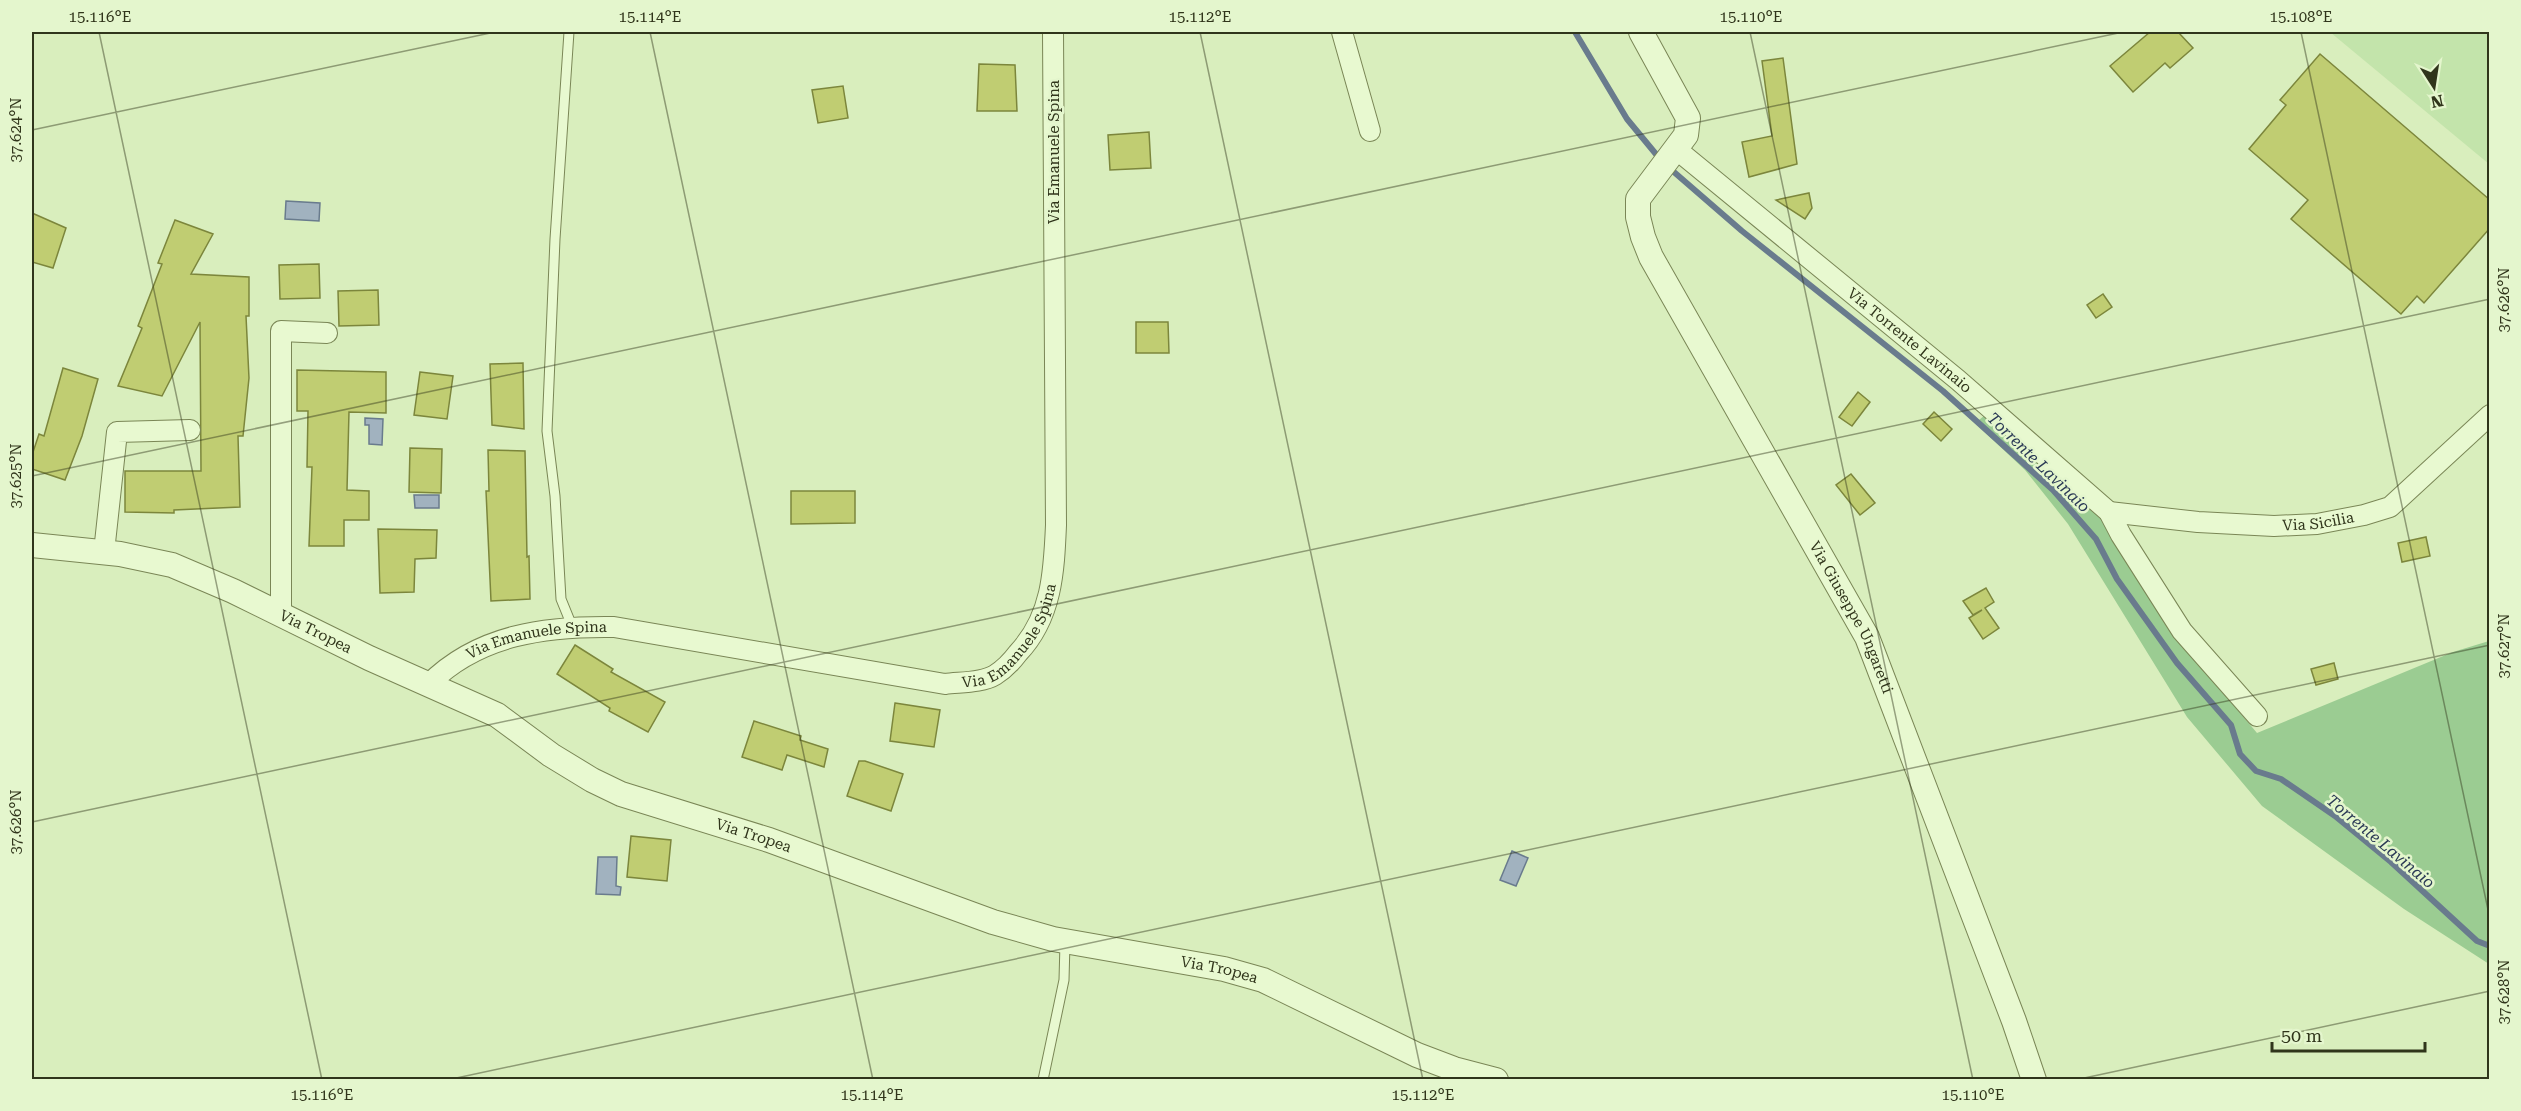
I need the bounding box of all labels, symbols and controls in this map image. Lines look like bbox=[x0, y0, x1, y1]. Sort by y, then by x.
text: 15.116°E bbox=[69, 8, 131, 26]
text: 15.114°E bbox=[619, 8, 681, 26]
text: 15.112°E bbox=[1169, 8, 1231, 26]
text: 15.110°E bbox=[1720, 8, 1782, 26]
text: 15.108°E bbox=[2270, 8, 2332, 26]
north arrow bbox=[2404, 57, 2464, 117]
street label: Via Emanuele Spina bbox=[1045, 80, 1063, 224]
text: N bbox=[2429, 91, 2445, 112]
text: 37.624°N bbox=[7, 97, 25, 163]
text: 37.626°N bbox=[2495, 267, 2513, 333]
street label: Via Torrente Lavinaio bbox=[1844, 284, 1975, 397]
water label: Torrente Lavinaio bbox=[1983, 408, 2094, 516]
text: 37.625°N bbox=[7, 443, 25, 509]
street label: Via Sicilia bbox=[2282, 508, 2355, 535]
street label: Via Giuseppe Ungaretti bbox=[1806, 538, 1897, 696]
street label: Via Emanuele Spina bbox=[961, 582, 1060, 692]
street label: Via Tropea bbox=[276, 606, 355, 657]
text: 37.627°N bbox=[2495, 613, 2513, 679]
street label: Via Emanuele Spina bbox=[463, 618, 607, 663]
text: 37.626°N bbox=[7, 789, 25, 855]
water label: Torrente Lavinaio bbox=[2323, 791, 2439, 892]
street label: Via Tropea bbox=[714, 815, 794, 856]
street label: Via Tropea bbox=[1179, 953, 1260, 987]
text: 37.628°N bbox=[2495, 959, 2513, 1025]
scale bar bbox=[2272, 1015, 2425, 1053]
text: 50 m bbox=[2281, 1025, 2322, 1046]
text: 15.116°E bbox=[291, 1086, 353, 1104]
text: 15.114°E bbox=[841, 1086, 903, 1104]
text: 15.112°E bbox=[1392, 1086, 1454, 1104]
text: 15.110°E bbox=[1942, 1086, 2004, 1104]

